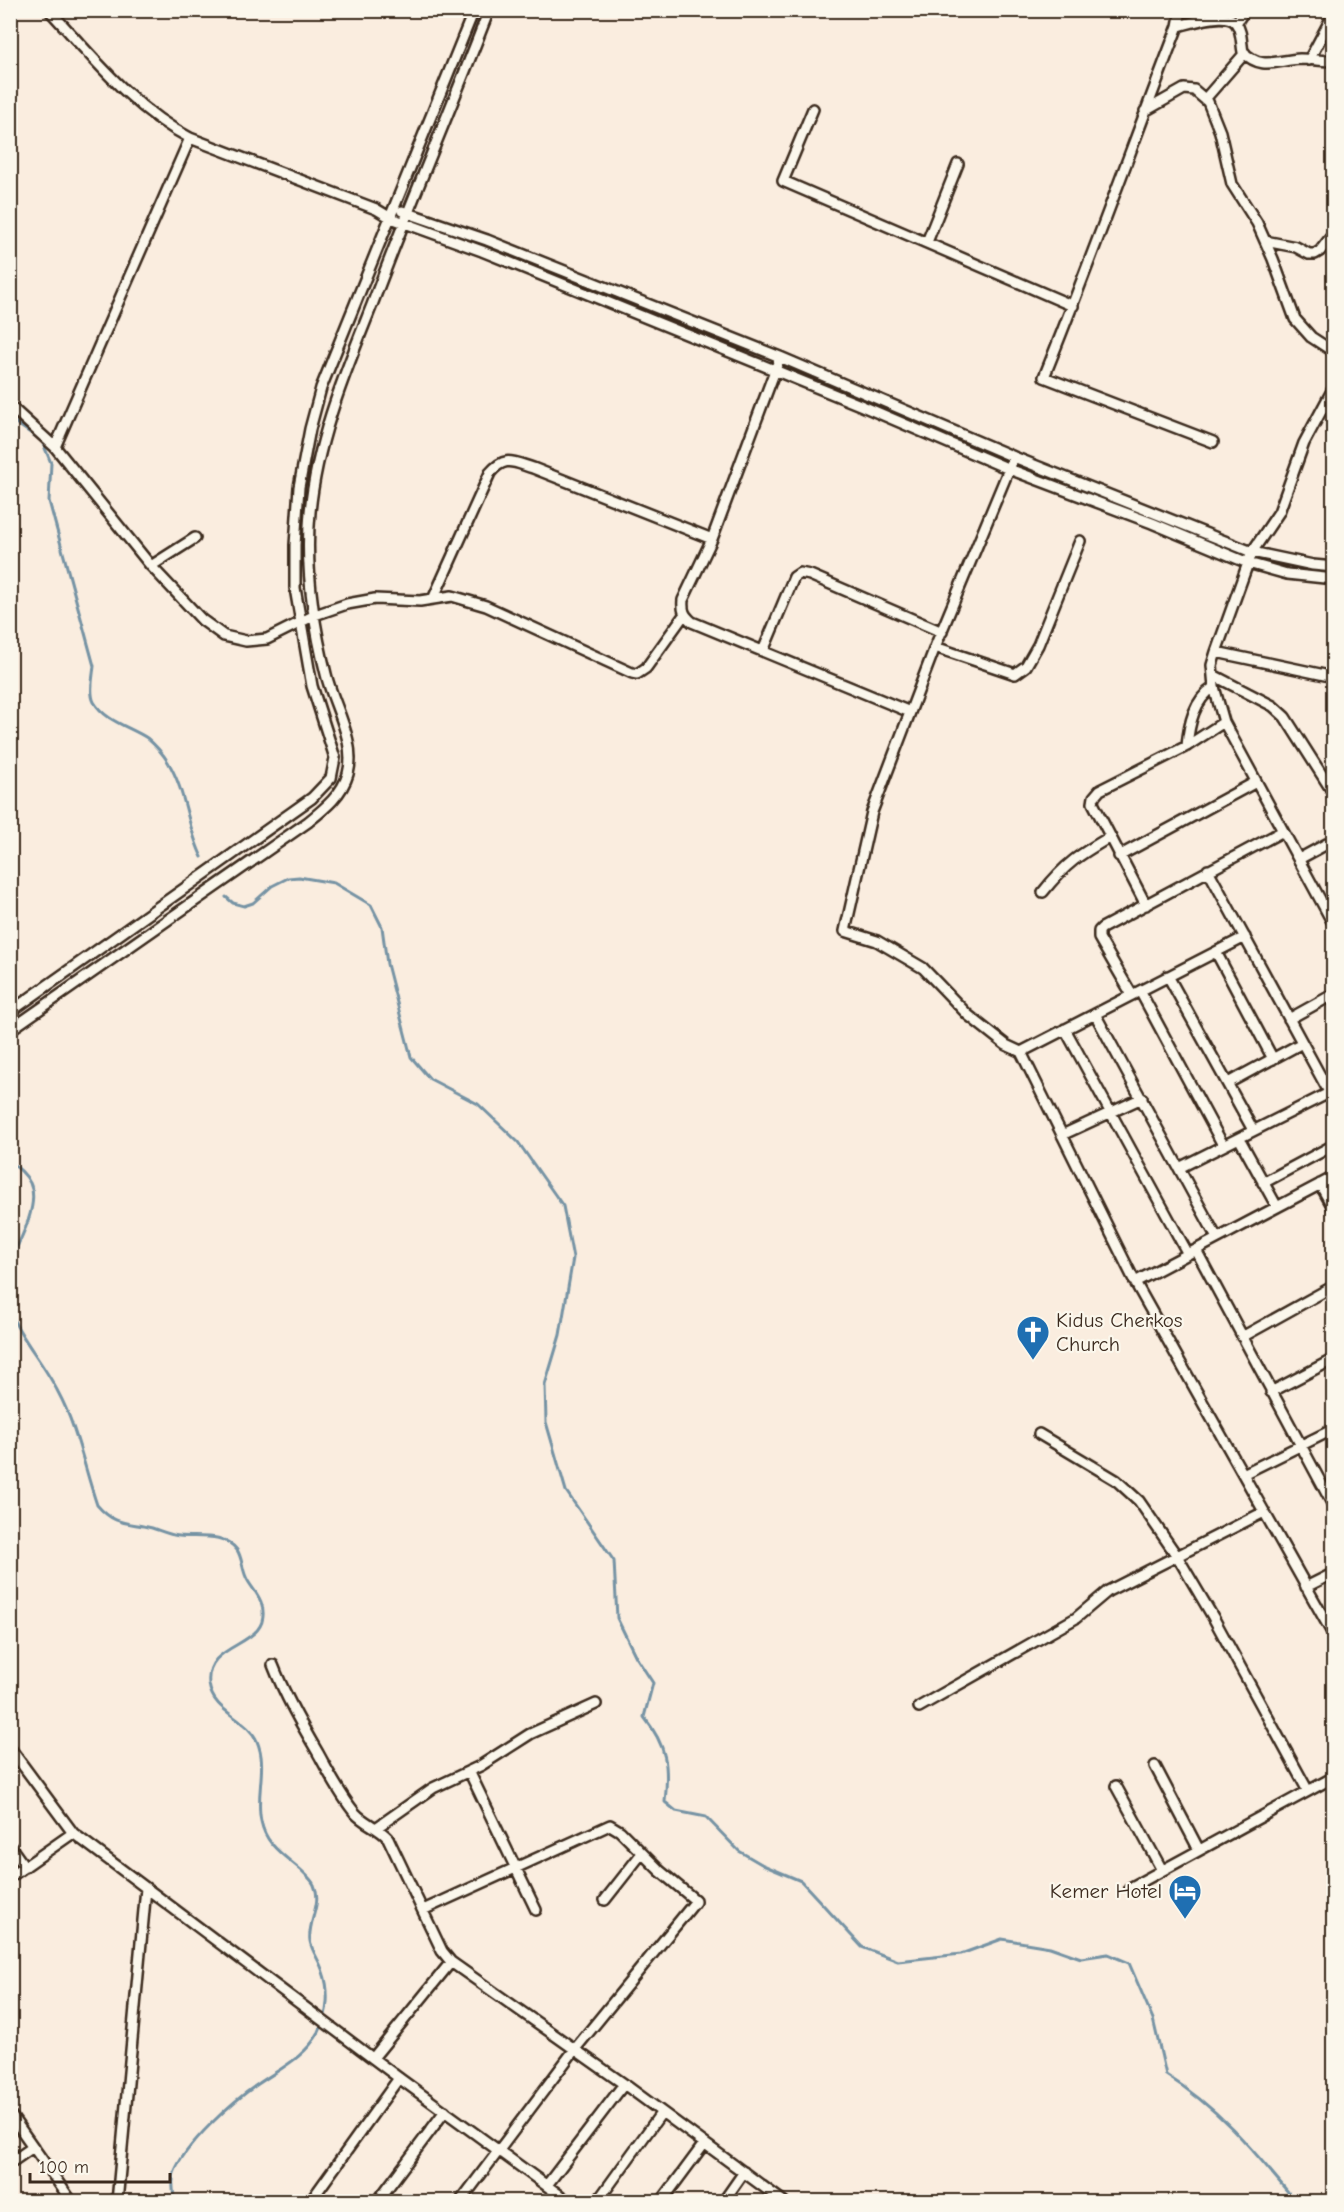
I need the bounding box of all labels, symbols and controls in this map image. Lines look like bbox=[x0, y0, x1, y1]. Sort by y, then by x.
place label: Kidus Cherkos Church bbox=[1056, 1308, 1183, 1356]
church icon: Kidus Cherkos Church bbox=[1015, 1314, 1051, 1361]
hotel icon: Kemer Hotel bbox=[1167, 1873, 1203, 1920]
place label: Kemer Hotel bbox=[1050, 1879, 1162, 1903]
scale bar bbox=[30, 2146, 170, 2184]
text: 100 m bbox=[39, 2157, 89, 2178]

